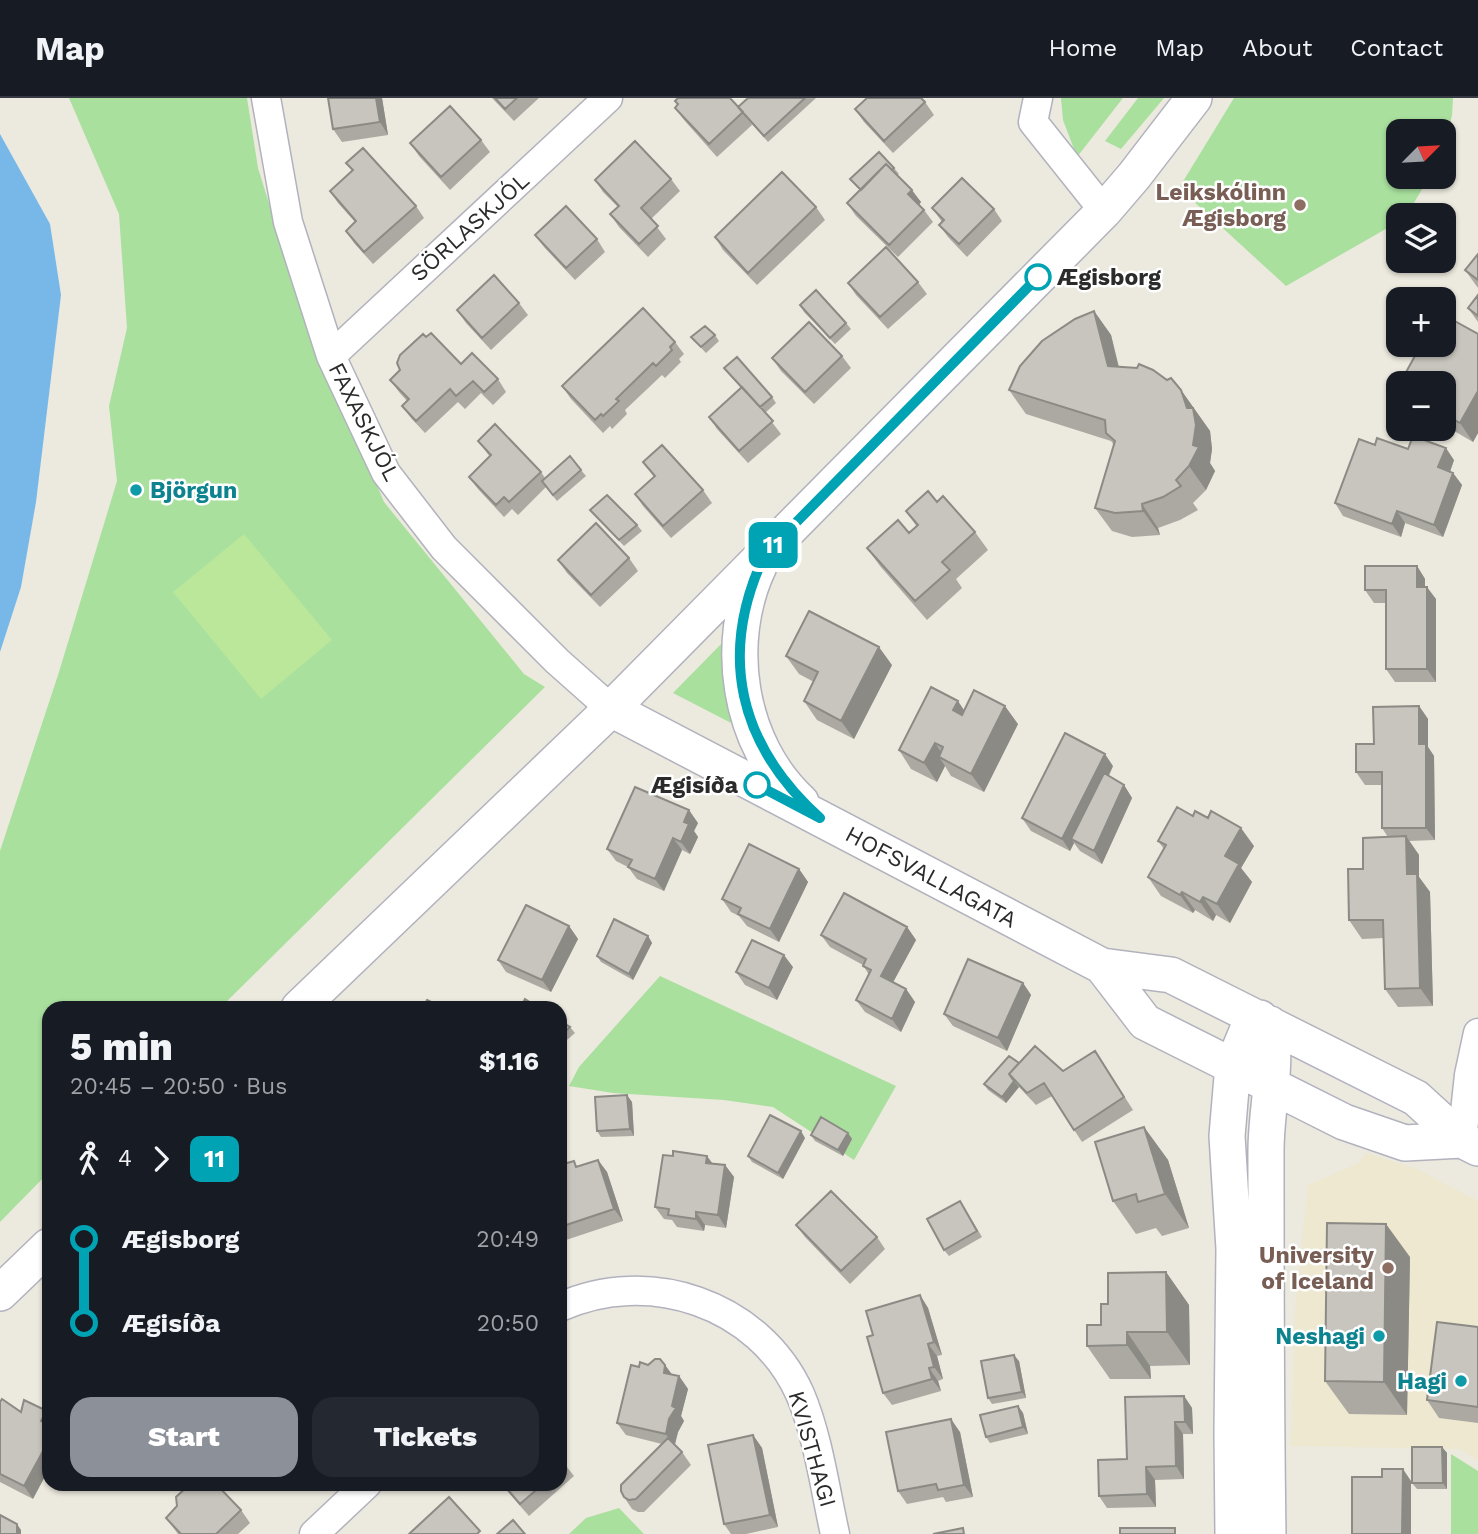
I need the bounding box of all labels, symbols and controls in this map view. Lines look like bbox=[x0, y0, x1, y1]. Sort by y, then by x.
text: Map bbox=[35, 29, 105, 68]
text: Home bbox=[1049, 34, 1117, 62]
text: Map bbox=[1155, 34, 1204, 62]
text: About bbox=[1242, 34, 1312, 62]
text: Contact bbox=[1350, 34, 1443, 62]
north arrow bbox=[1386, 119, 1456, 189]
map controls bbox=[1386, 119, 1456, 441]
street label: SÖRLASKJÓL bbox=[405, 166, 535, 287]
place label: Leikskólinn Ægisborg bbox=[1156, 179, 1286, 232]
marker: Leikskólinn Ægisborg bbox=[1292, 197, 1308, 213]
button: layers bbox=[1386, 203, 1456, 273]
marker: Ægisborg bbox=[1025, 264, 1051, 290]
place label: Ægisborg bbox=[1056, 264, 1161, 291]
button: + bbox=[1386, 287, 1456, 357]
street label: FAXASKJÓL bbox=[323, 358, 406, 486]
button: − bbox=[1386, 371, 1456, 441]
place label: Björgun bbox=[150, 477, 237, 504]
marker: Björgun bbox=[128, 482, 144, 498]
line badge: 11 bbox=[742, 522, 804, 568]
text: 11 bbox=[763, 531, 783, 559]
place label: Ægisíða bbox=[650, 772, 739, 799]
marker: Ægisíða bbox=[744, 772, 770, 798]
street label: HOFSVALLAGATA bbox=[841, 820, 1021, 934]
text: 5 min bbox=[70, 1025, 173, 1069]
text: $1.16 bbox=[479, 1046, 539, 1076]
text: 20:45 – 20:50 · Bus bbox=[70, 1073, 287, 1100]
icon: walk bbox=[70, 1140, 108, 1178]
icon: forward bbox=[142, 1140, 180, 1178]
text: 4 bbox=[118, 1145, 132, 1172]
text: 11 bbox=[204, 1145, 225, 1173]
text: Ægisborg bbox=[122, 1224, 239, 1254]
text: 20:49 bbox=[476, 1226, 539, 1253]
place label: University of Iceland bbox=[1259, 1242, 1374, 1295]
marker: University of Iceland bbox=[1380, 1260, 1396, 1276]
text: Ægisíða bbox=[122, 1308, 220, 1338]
text: 20:50 bbox=[477, 1310, 539, 1337]
place label: Neshagi bbox=[1275, 1323, 1365, 1350]
marker: Neshagi bbox=[1371, 1328, 1387, 1344]
place label: Hagi bbox=[1397, 1368, 1447, 1395]
marker: Hagi bbox=[1453, 1373, 1469, 1389]
street label: KVISTHAGI bbox=[783, 1388, 841, 1510]
button: Start bbox=[70, 1397, 298, 1477]
button: Tickets bbox=[312, 1397, 539, 1477]

